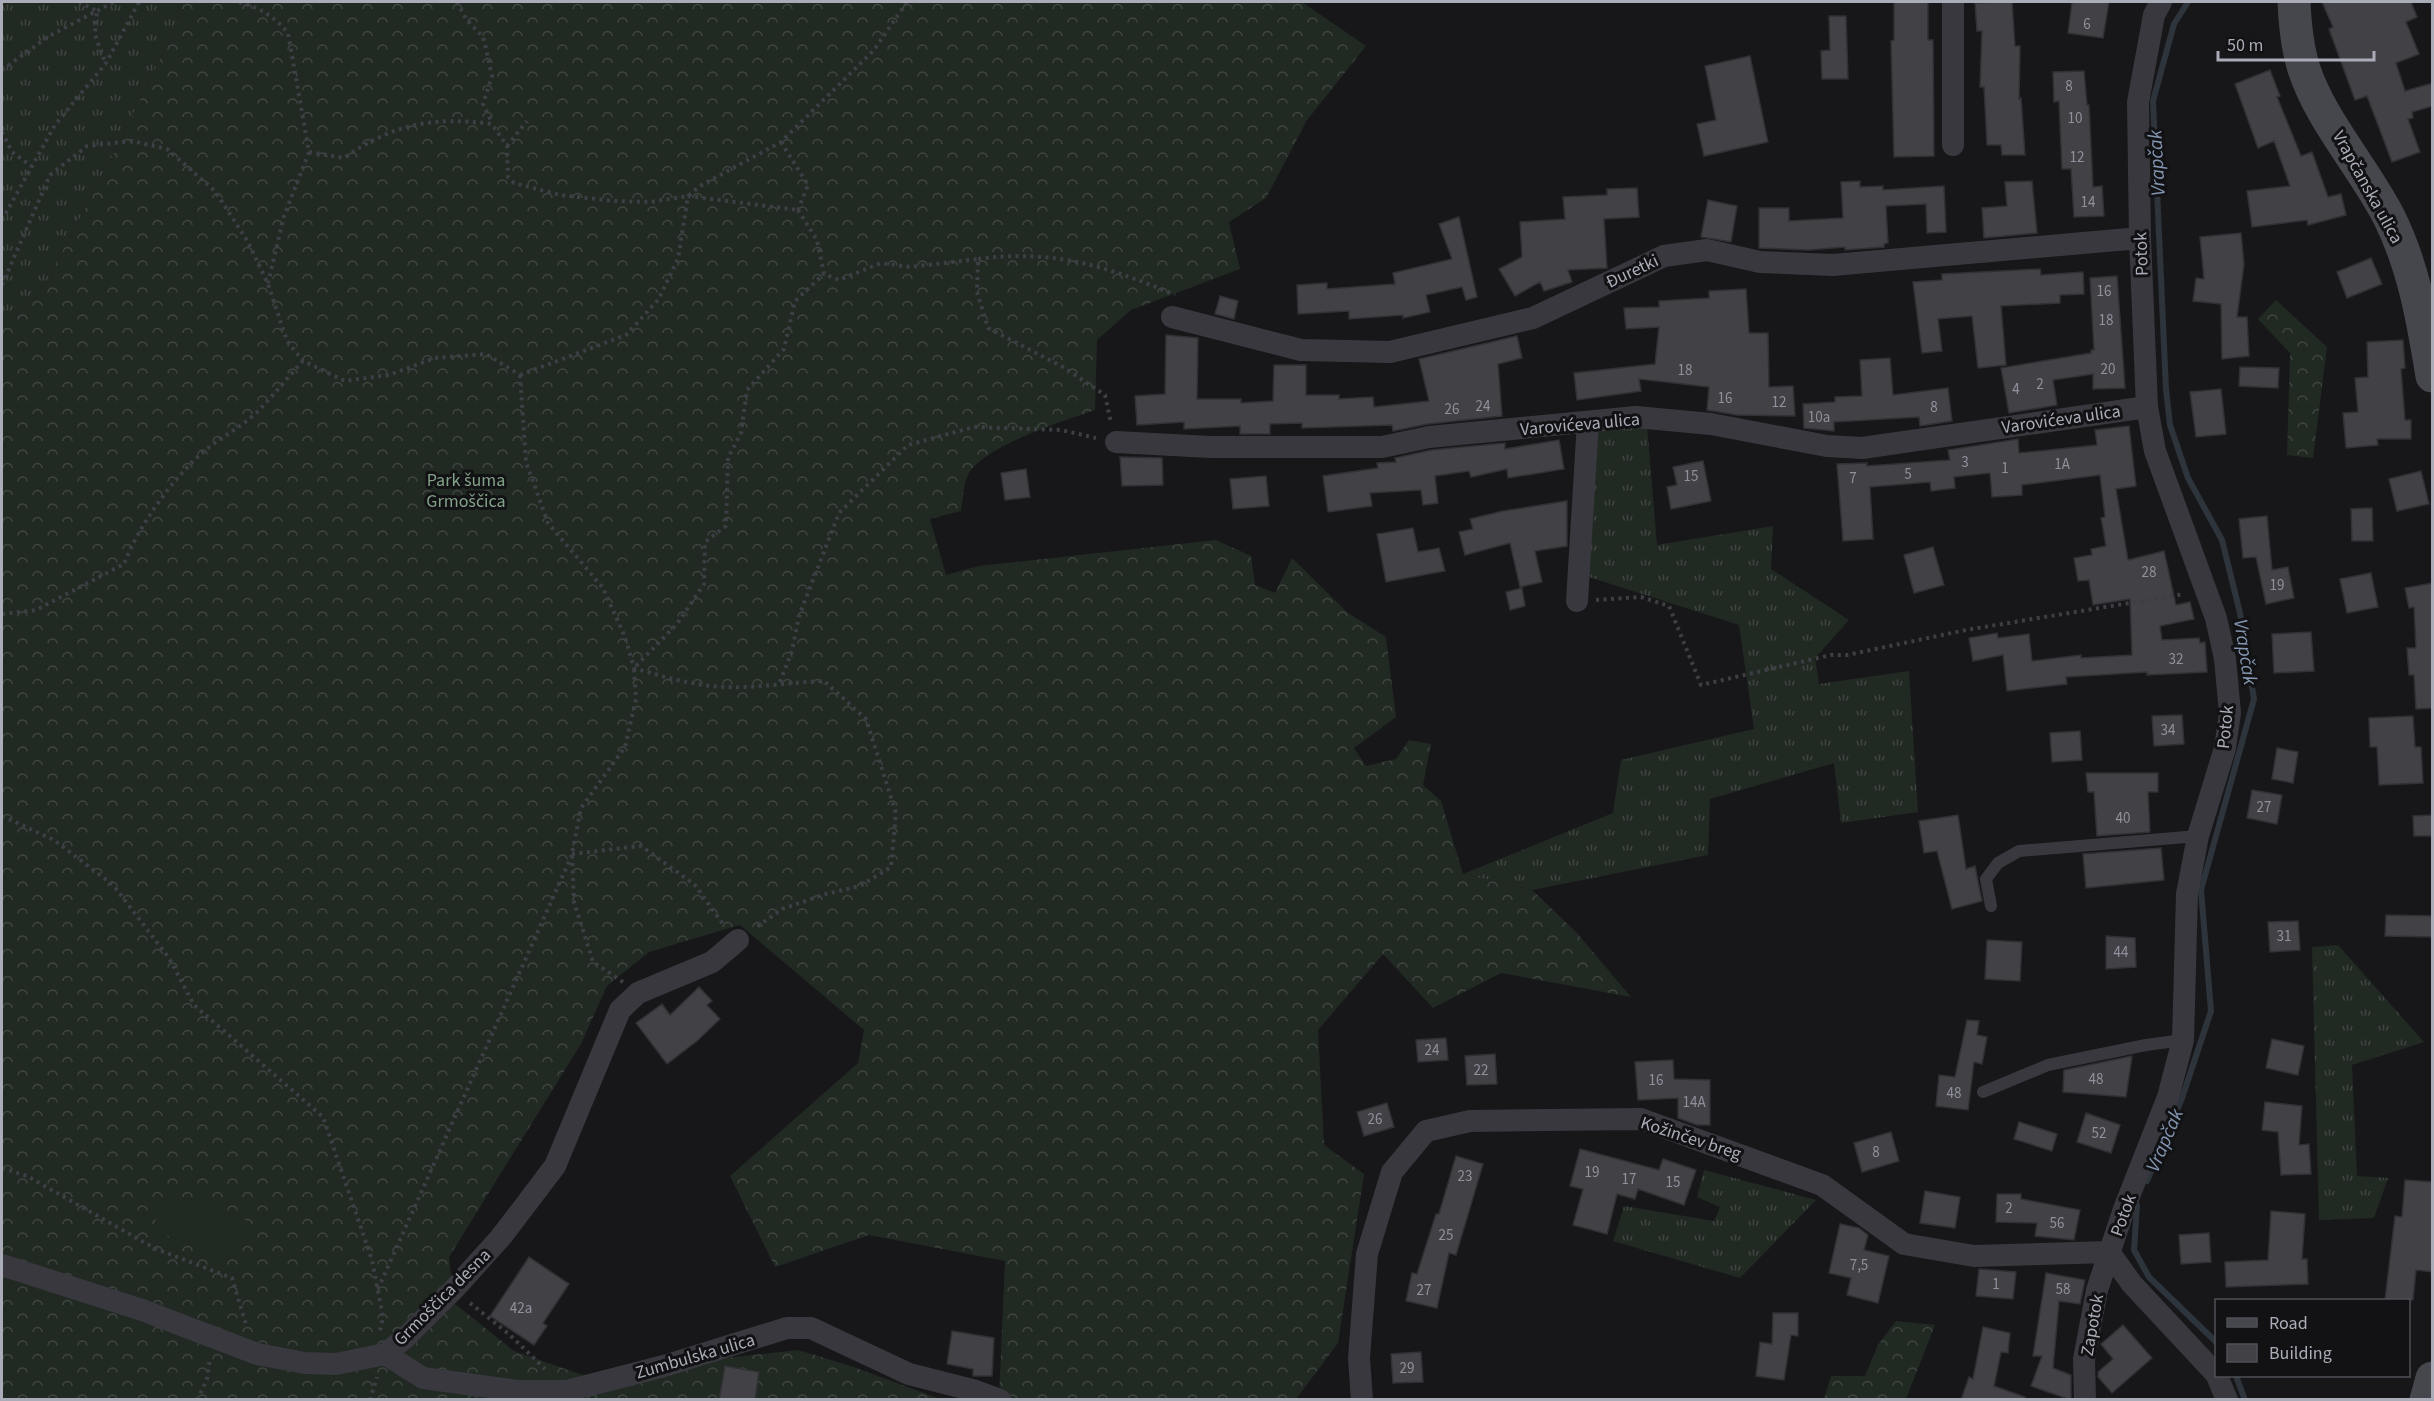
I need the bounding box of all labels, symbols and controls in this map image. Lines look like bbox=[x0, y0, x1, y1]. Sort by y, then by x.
house number: 6 bbox=[2083, 14, 2091, 35]
scale bar bbox=[2218, 24, 2374, 62]
text: 50 m bbox=[2227, 33, 2263, 58]
house number: 8 bbox=[2065, 76, 2073, 97]
house number: 10 bbox=[2068, 108, 2082, 129]
street label: Vrapčanska ulica bbox=[2326, 126, 2409, 248]
water label: Vrapčak bbox=[2141, 129, 2173, 197]
house number: 12 bbox=[2070, 147, 2084, 168]
house number: 14 bbox=[2081, 192, 2096, 213]
street label: Potok bbox=[2128, 232, 2155, 276]
street label: Đuretki bbox=[1602, 248, 1663, 295]
house number: 16 bbox=[2097, 281, 2111, 302]
house number: 18 bbox=[2099, 310, 2113, 331]
house number: 20 bbox=[2101, 359, 2115, 380]
house number: 18 bbox=[1678, 360, 1692, 381]
house number: 2 bbox=[2036, 374, 2044, 395]
house number: 4 bbox=[2012, 379, 2020, 400]
house number: 16 bbox=[1718, 388, 1732, 409]
house number: 12 bbox=[1772, 392, 1786, 413]
house number: 24 bbox=[1476, 396, 1491, 417]
house number: 8 bbox=[1930, 397, 1938, 418]
house number: 26 bbox=[1445, 399, 1459, 420]
street label: Varovićeva ulica bbox=[2000, 399, 2122, 440]
street label: Varovićeva ulica bbox=[1519, 407, 1641, 442]
house number: 10a bbox=[1808, 407, 1830, 428]
house number: 3 bbox=[1961, 452, 1969, 473]
house number: 1A bbox=[2054, 454, 2071, 475]
house number: 1 bbox=[2001, 458, 2009, 479]
house number: 5 bbox=[1904, 464, 1912, 485]
house number: 15 bbox=[1684, 466, 1698, 487]
park label: Park šuma Grmoščica bbox=[426, 468, 506, 514]
house number: 7 bbox=[1849, 468, 1857, 489]
house number: 28 bbox=[2142, 562, 2156, 583]
house number: 19 bbox=[2270, 575, 2284, 596]
water label: Vrapčak bbox=[2226, 617, 2264, 688]
house number: 32 bbox=[2169, 649, 2183, 670]
street label: Potok bbox=[2211, 704, 2240, 750]
house number: 34 bbox=[2161, 720, 2176, 741]
house number: 27 bbox=[2257, 797, 2271, 818]
house number: 40 bbox=[2116, 808, 2130, 829]
house number: 31 bbox=[2277, 926, 2291, 947]
house number: 44 bbox=[2114, 942, 2129, 963]
house number: 24 bbox=[1425, 1040, 1440, 1061]
house number: 22 bbox=[1474, 1060, 1488, 1081]
house number: 48 bbox=[2089, 1069, 2103, 1090]
house number: 16 bbox=[1649, 1070, 1663, 1091]
house number: 48 bbox=[1947, 1083, 1961, 1104]
house number: 14A bbox=[1682, 1092, 1706, 1113]
water label: Vrapčak bbox=[2139, 1104, 2191, 1176]
house number: 26 bbox=[1368, 1109, 1382, 1130]
street label: Kožinčev breg bbox=[1637, 1110, 1744, 1167]
house number: 52 bbox=[2092, 1123, 2106, 1144]
house number: 8 bbox=[1872, 1142, 1880, 1163]
house number: 19 bbox=[1585, 1162, 1599, 1183]
house number: 23 bbox=[1458, 1166, 1472, 1187]
house number: 17 bbox=[1622, 1169, 1636, 1190]
house number: 15 bbox=[1666, 1172, 1680, 1193]
street label: Potok bbox=[2104, 1190, 2143, 1240]
house number: 2 bbox=[2005, 1198, 2013, 1219]
house number: 56 bbox=[2050, 1213, 2064, 1234]
house number: 25 bbox=[1439, 1225, 1453, 1246]
street label: Grmoščica desna bbox=[388, 1243, 497, 1352]
house number: 7,5 bbox=[1850, 1255, 1868, 1276]
house number: 1 bbox=[1992, 1274, 2000, 1295]
house number: 58 bbox=[2056, 1279, 2070, 1300]
house number: 27 bbox=[1417, 1280, 1431, 1301]
street label: Zapotok bbox=[2075, 1292, 2110, 1358]
house number: 42a bbox=[510, 1298, 532, 1319]
legend bbox=[2215, 1299, 2410, 1377]
text: Road bbox=[2269, 1311, 2308, 1336]
street label: Zumbulska ulica bbox=[632, 1327, 758, 1385]
text: Building bbox=[2269, 1341, 2332, 1366]
house number: 29 bbox=[1400, 1358, 1414, 1379]

